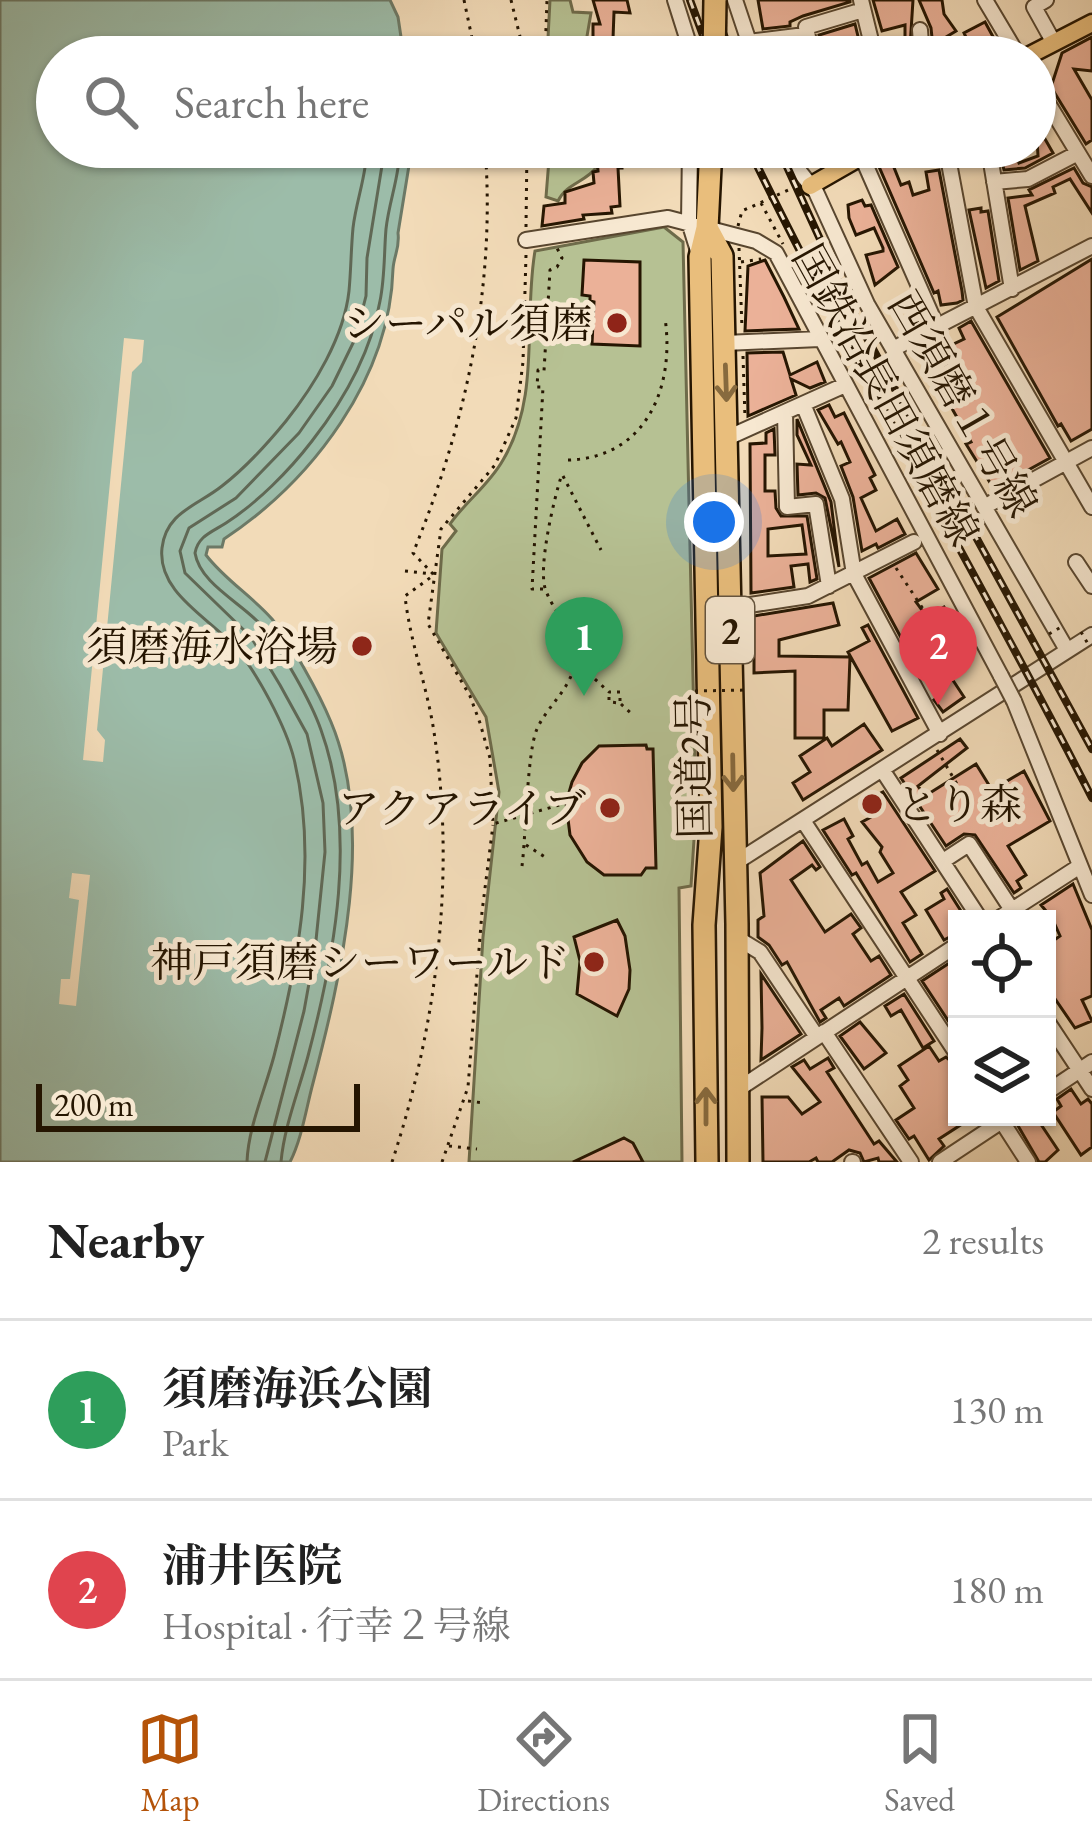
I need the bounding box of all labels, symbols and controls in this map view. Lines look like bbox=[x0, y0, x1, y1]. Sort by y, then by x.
search box bbox=[36, 36, 1056, 168]
icon: search bbox=[78, 69, 144, 135]
text: Search here bbox=[174, 73, 369, 131]
street label: 国鉄沿長田須磨線 bbox=[780, 235, 992, 555]
street label: 西須磨１号線 bbox=[876, 281, 1050, 527]
place label: シーパル須磨 bbox=[343, 296, 593, 351]
marker: シーパル須磨 bbox=[604, 310, 630, 336]
one-way arrow bbox=[714, 363, 737, 402]
your location bbox=[684, 492, 744, 552]
pin: 1 bbox=[545, 597, 623, 696]
road number: 2 bbox=[706, 597, 754, 663]
pin: 2 bbox=[899, 606, 977, 705]
place label: 須磨海水浴場 bbox=[86, 619, 338, 674]
marker: 須磨海水浴場 bbox=[349, 633, 375, 659]
street label: 国道2号 bbox=[665, 692, 723, 840]
one-way arrow bbox=[721, 753, 744, 792]
place label: とり森 bbox=[896, 777, 1022, 832]
place label: アクアライブ bbox=[338, 781, 586, 836]
marker: とり森 bbox=[859, 791, 885, 817]
marker: アクアライブ bbox=[597, 795, 623, 821]
map controls bbox=[948, 910, 1056, 1126]
button: locate bbox=[948, 910, 1056, 1018]
place label: 神戸須磨シーワールド bbox=[151, 935, 570, 990]
marker: 神戸須磨シーワールド bbox=[581, 949, 607, 975]
button: layers bbox=[948, 1018, 1056, 1126]
scale bar bbox=[36, 1078, 360, 1131]
text: 200 m bbox=[54, 1083, 134, 1126]
one-way arrow bbox=[695, 1087, 717, 1126]
text: Nearby bbox=[48, 1207, 204, 1273]
text: 2 results bbox=[922, 1215, 1044, 1266]
text: 須磨海浜公園 bbox=[162, 1359, 432, 1417]
text: 1 bbox=[77, 1384, 97, 1435]
text: 130 m bbox=[950, 1384, 1044, 1435]
text: Park bbox=[162, 1417, 228, 1468]
text: 浦井医院 bbox=[162, 1536, 342, 1594]
text: 2 bbox=[77, 1564, 97, 1615]
text: 180 m bbox=[950, 1564, 1044, 1615]
text: Hospital · 行幸２号線 bbox=[162, 1600, 511, 1651]
tab: Map bbox=[137, 1706, 203, 1821]
tab: Directions bbox=[477, 1706, 610, 1821]
tab: Saved bbox=[884, 1706, 955, 1821]

